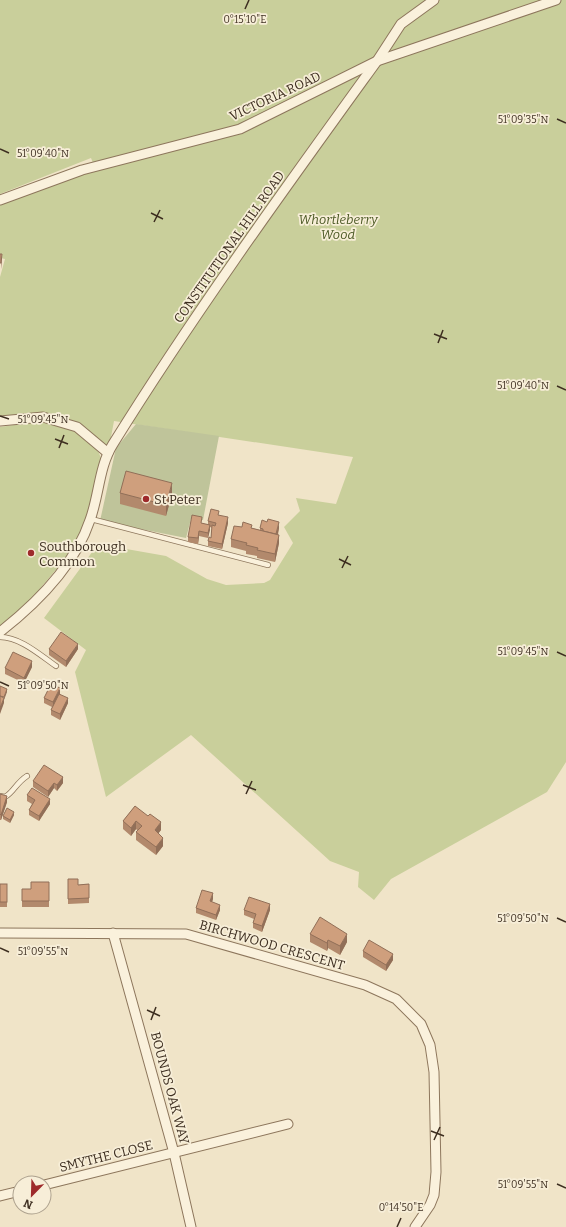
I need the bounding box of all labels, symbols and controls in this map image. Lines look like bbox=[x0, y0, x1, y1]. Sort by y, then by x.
text: 0°15'10"E bbox=[224, 14, 266, 26]
street label: VICTORIA ROAD bbox=[227, 68, 323, 124]
text: 51°09'35"N bbox=[498, 114, 548, 126]
text: 51°09'40"N bbox=[17, 148, 69, 160]
street label: CONSTITUTIONAL HILL ROAD bbox=[171, 168, 287, 326]
park label: Whortleberry Wood bbox=[298, 212, 379, 242]
text: 51°09'40"N bbox=[497, 380, 549, 392]
text: 51°09'45"N bbox=[18, 414, 68, 426]
place label: St Peter bbox=[154, 492, 201, 507]
marker: St Peter bbox=[141, 494, 151, 504]
place label: Southborough Common bbox=[39, 539, 126, 569]
marker: Southborough Common bbox=[26, 548, 36, 558]
text: 51°09'45"N bbox=[498, 646, 548, 658]
text: 51°09'50"N bbox=[17, 680, 69, 692]
text: 51°09'50"N bbox=[497, 913, 549, 925]
street label: BIRCHWOOD CRESCENT bbox=[198, 917, 347, 973]
text: 51°09'55"N bbox=[18, 946, 68, 958]
street label: BOUNDS OAK WAY bbox=[148, 1030, 192, 1147]
street label: SMYTHE CLOSE bbox=[58, 1137, 154, 1175]
north arrow bbox=[12, 1175, 52, 1215]
text: 51°09'55"N bbox=[498, 1179, 548, 1191]
text: N bbox=[21, 1196, 35, 1211]
text: 0°14'50"E bbox=[379, 1202, 423, 1214]

